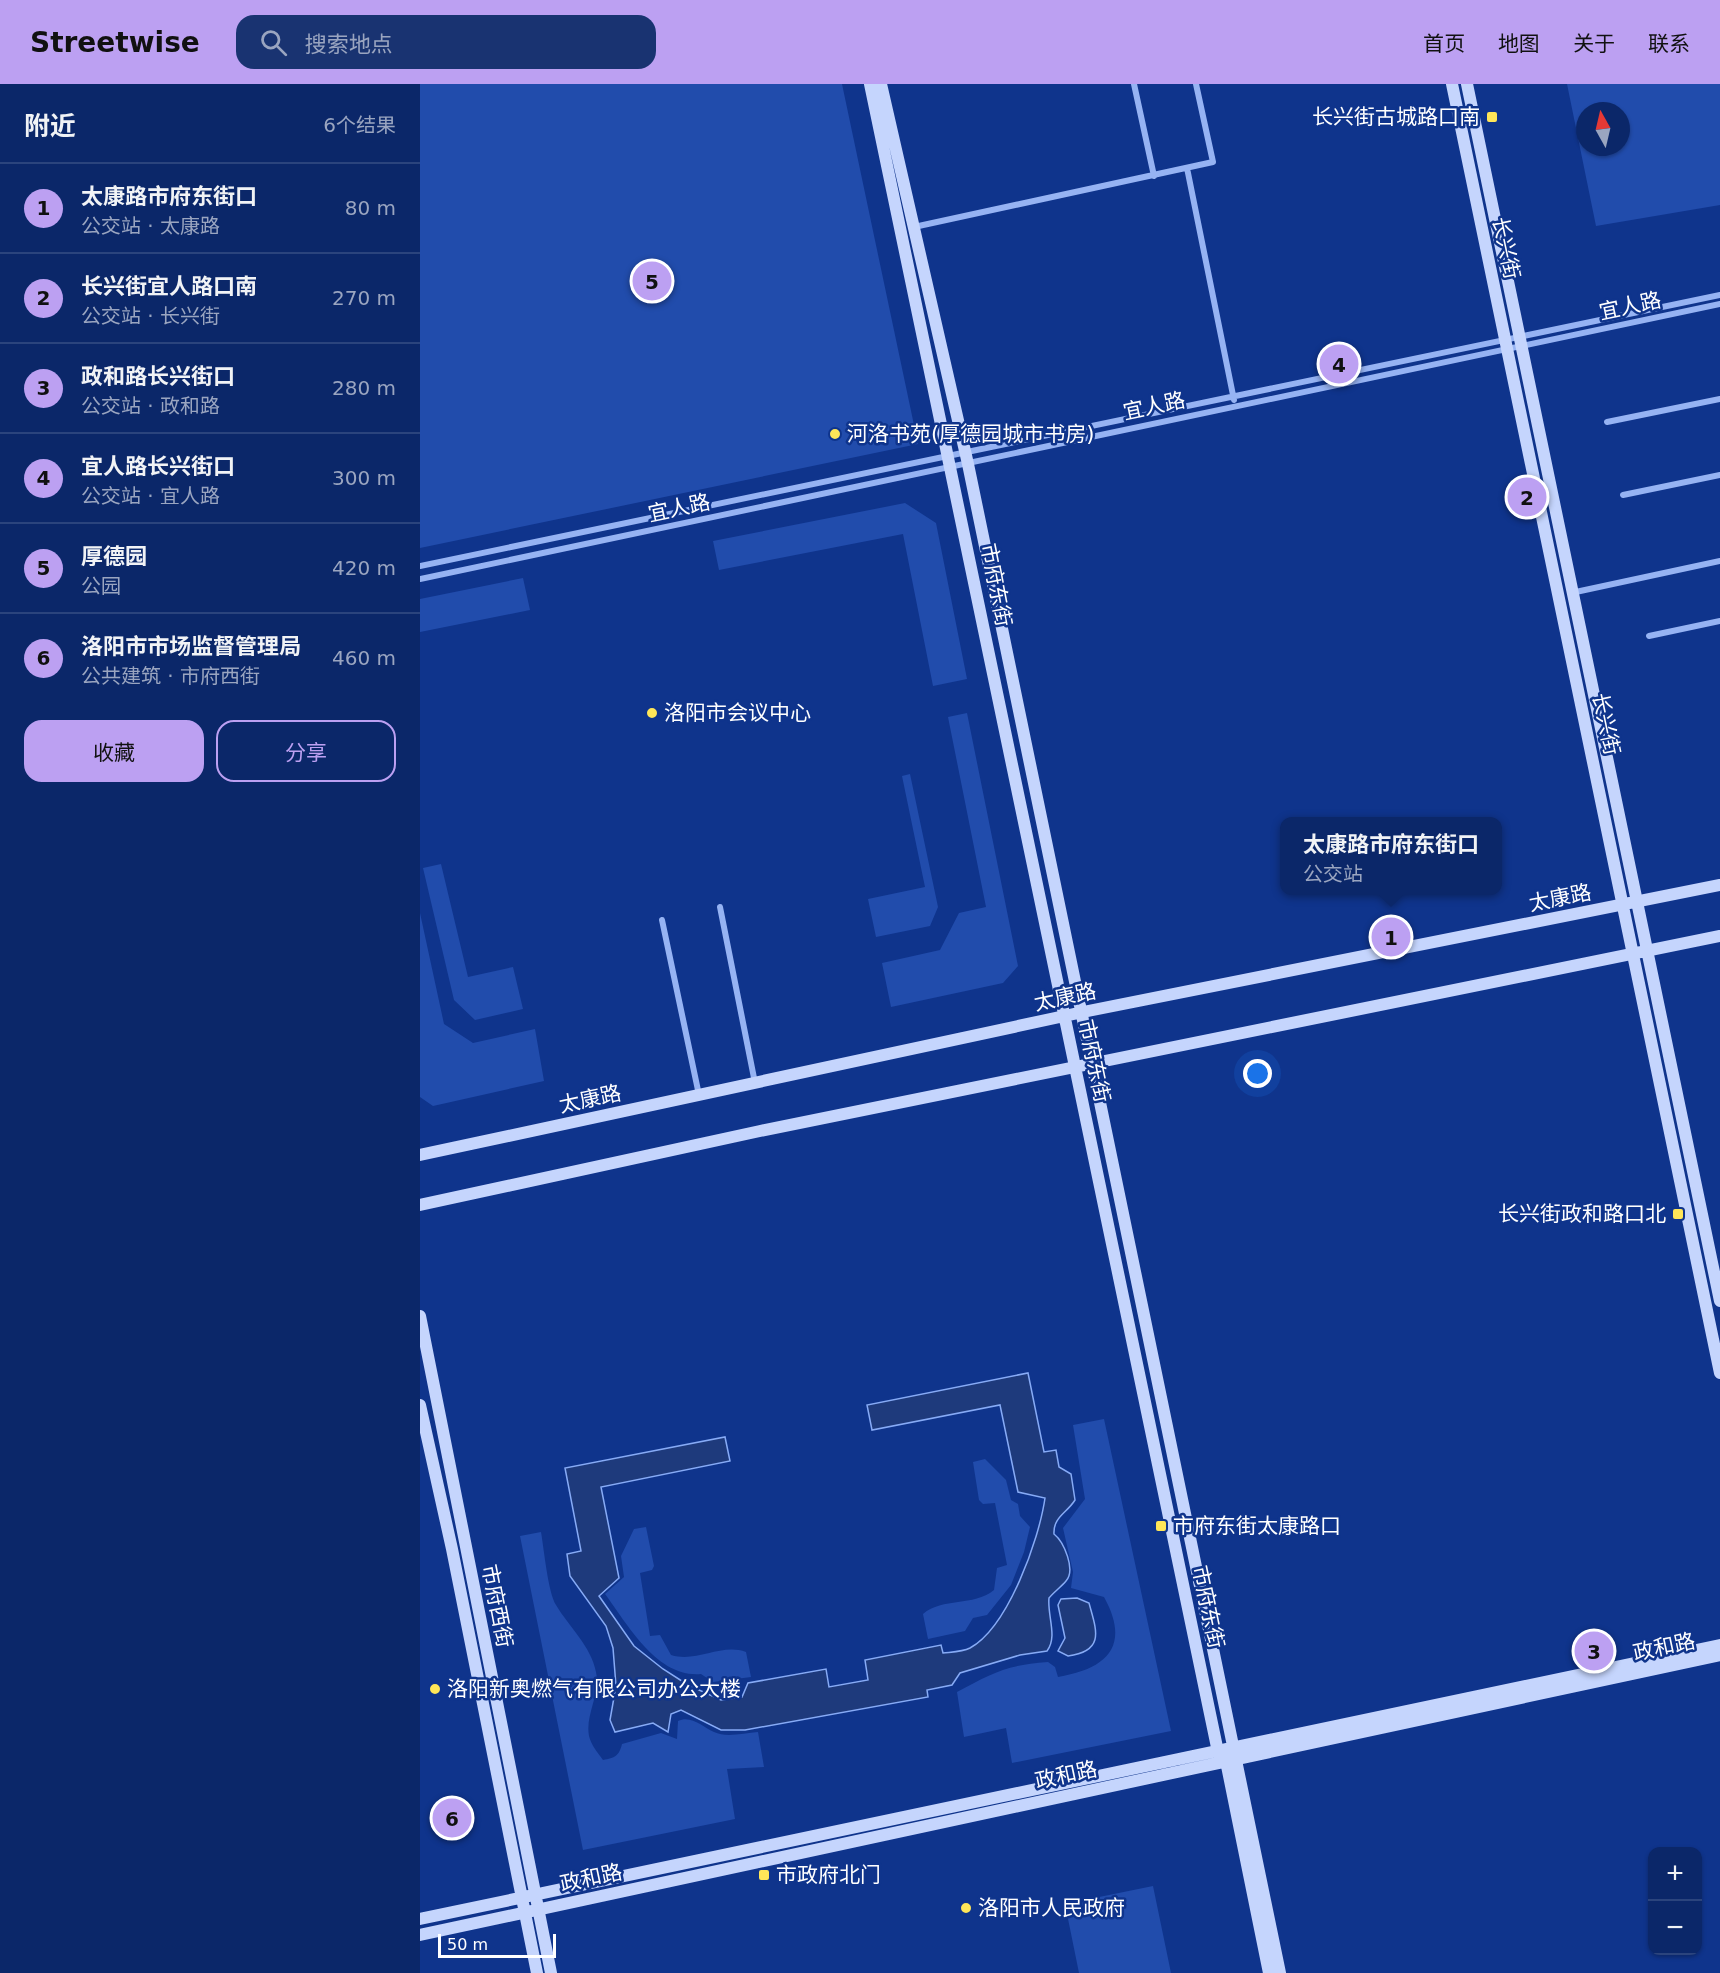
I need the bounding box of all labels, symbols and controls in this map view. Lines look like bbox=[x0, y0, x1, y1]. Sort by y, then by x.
search box bbox=[236, 15, 656, 69]
text: Streetwise bbox=[30, 26, 200, 59]
icon: search bbox=[257, 26, 290, 59]
text: 搜索地点 bbox=[305, 32, 393, 57]
text: 首页 bbox=[1423, 32, 1465, 56]
text: 地图 bbox=[1498, 32, 1540, 56]
text: 关于 bbox=[1573, 32, 1615, 56]
text: 联系 bbox=[1648, 32, 1690, 56]
north arrow bbox=[1576, 102, 1630, 156]
place label: 长兴街古城路口南 bbox=[1312, 105, 1480, 129]
marker: 长兴街古城路口南 bbox=[1485, 110, 1499, 124]
text: 附近 bbox=[24, 111, 76, 141]
text: 6个结果 bbox=[323, 113, 396, 137]
text: 太康路市府东街口 bbox=[81, 184, 257, 209]
text: 1 bbox=[37, 196, 50, 220]
text: 80 m bbox=[345, 196, 396, 220]
text: 公交站 · 太康路 bbox=[81, 214, 220, 238]
street label: 长兴街 bbox=[1488, 215, 1524, 281]
pin: 5 bbox=[632, 258, 672, 304]
text: 长兴街宜人路口南 bbox=[81, 274, 257, 299]
text: 2 bbox=[37, 286, 50, 310]
text: 270 m bbox=[332, 286, 396, 310]
street label: 宜人路 bbox=[1597, 288, 1663, 324]
text: 公交站 · 长兴街 bbox=[81, 304, 220, 328]
pin: 4 bbox=[1320, 342, 1358, 386]
text: 政和路长兴街口 bbox=[81, 364, 235, 389]
text: 3 bbox=[37, 376, 50, 400]
text: 280 m bbox=[332, 376, 396, 400]
street label: 宜人路 bbox=[1121, 388, 1187, 424]
text: 公交站 · 政和路 bbox=[81, 394, 220, 418]
place label: 河洛书苑(厚德园城市书房) bbox=[847, 422, 1094, 446]
marker: 河洛书苑(厚德园城市书房) bbox=[828, 427, 842, 441]
text: 宜人路长兴街口 bbox=[81, 454, 235, 479]
text: 4 bbox=[37, 466, 50, 490]
text: 300 m bbox=[332, 466, 396, 490]
pin: 2 bbox=[1508, 474, 1546, 520]
text: 公交站 · 宜人路 bbox=[81, 484, 220, 508]
street label: 宜人路 bbox=[646, 490, 712, 526]
street label: 市府东街 bbox=[976, 541, 1016, 629]
text: 厚德园 bbox=[81, 544, 147, 569]
text: 5 bbox=[37, 556, 50, 580]
text: 420 m bbox=[332, 556, 396, 580]
text: 公园 bbox=[81, 574, 121, 598]
text: 洛阳市市场监督管理局 bbox=[81, 634, 301, 659]
text: 6 bbox=[37, 646, 50, 670]
text: 460 m bbox=[332, 646, 396, 670]
text: 公共建筑 · 市府西街 bbox=[81, 664, 260, 688]
street label: 长兴街 bbox=[1588, 691, 1624, 757]
place label: 洛阳市会议中心 bbox=[664, 701, 811, 725]
marker: 洛阳市会议中心 bbox=[645, 706, 659, 720]
button: 收藏 bbox=[24, 720, 204, 782]
button: 分享 bbox=[216, 720, 396, 782]
popup bbox=[1280, 817, 1502, 895]
text: 太康路市府东街口 bbox=[1303, 832, 1479, 857]
text: 公交站 bbox=[1303, 862, 1363, 886]
street label: 太康路 bbox=[1527, 880, 1593, 916]
pin: 1 bbox=[1372, 914, 1410, 960]
street label: 太康路 bbox=[1032, 979, 1098, 1015]
street label: 市府东街 bbox=[1074, 1017, 1114, 1105]
your location bbox=[1243, 1059, 1272, 1088]
street label: 太康路 bbox=[557, 1081, 623, 1117]
place label: 长兴街政和路口北 bbox=[1498, 1202, 1666, 1226]
marker: 长兴街政和路口北 bbox=[1671, 1207, 1685, 1221]
place label: 市府东街太康路口 bbox=[1173, 1514, 1341, 1538]
marker: 市府东街太康路口 bbox=[1154, 1519, 1168, 1533]
street label: 市府西街 bbox=[477, 1562, 517, 1650]
street label: 市府东街 bbox=[1188, 1563, 1228, 1651]
pin: 3 bbox=[1574, 1628, 1614, 1674]
street label: 政和路 bbox=[1631, 1629, 1697, 1665]
place label: 洛阳新奥燃气有限公司办公大楼 bbox=[447, 1677, 741, 1701]
marker: 洛阳新奥燃气有限公司办公大楼 bbox=[428, 1682, 442, 1696]
street label: 政和路 bbox=[1033, 1757, 1099, 1793]
pin: 6 bbox=[432, 1796, 471, 1840]
map controls bbox=[1648, 1847, 1702, 1955]
button: + bbox=[1648, 1847, 1702, 1901]
street label: 政和路 bbox=[558, 1860, 624, 1896]
place label: 市政府北门 bbox=[776, 1863, 881, 1887]
marker: 市政府北门 bbox=[757, 1868, 771, 1882]
place label: 洛阳市人民政府 bbox=[978, 1896, 1125, 1920]
marker: 洛阳市人民政府 bbox=[959, 1901, 973, 1915]
button: − bbox=[1648, 1901, 1702, 1955]
scale bar bbox=[438, 1931, 556, 1958]
text: 50 m bbox=[447, 1935, 488, 1954]

